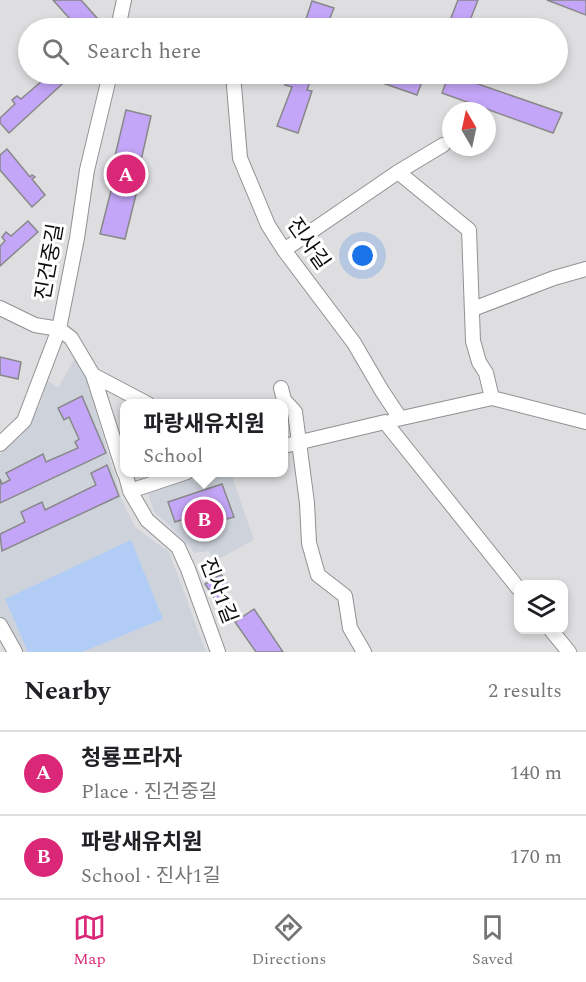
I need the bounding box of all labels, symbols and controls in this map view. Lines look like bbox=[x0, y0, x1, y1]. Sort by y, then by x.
search box bbox=[18, 18, 568, 84]
icon: search bbox=[39, 35, 72, 68]
text: Search here bbox=[87, 35, 201, 68]
north arrow bbox=[442, 102, 496, 156]
pin: A bbox=[106, 152, 146, 196]
street label: 진사길 bbox=[278, 211, 338, 277]
street label: 진건중길 bbox=[28, 221, 72, 303]
your location bbox=[348, 241, 377, 270]
popup bbox=[120, 399, 288, 477]
text: 파랑새유치원 bbox=[143, 408, 265, 441]
text: School bbox=[143, 441, 203, 471]
pin: B bbox=[184, 496, 224, 542]
street label: 진사1길 bbox=[191, 553, 245, 629]
map controls bbox=[514, 580, 568, 634]
button: layers bbox=[514, 580, 568, 634]
text: Nearby bbox=[24, 671, 110, 711]
text: 2 results bbox=[488, 676, 562, 706]
text: 청룡프라자 bbox=[81, 742, 182, 775]
text: A bbox=[36, 758, 51, 788]
text: 140 m bbox=[510, 758, 562, 788]
text: Place · 진건중길 bbox=[81, 777, 217, 807]
text: 파랑새유치원 bbox=[81, 826, 202, 859]
text: B bbox=[36, 842, 51, 872]
text: 170 m bbox=[510, 842, 562, 872]
text: School · 진사1길 bbox=[81, 861, 221, 891]
tab: Map bbox=[73, 911, 106, 971]
tab: Directions bbox=[252, 911, 326, 971]
tab: Saved bbox=[472, 911, 513, 971]

